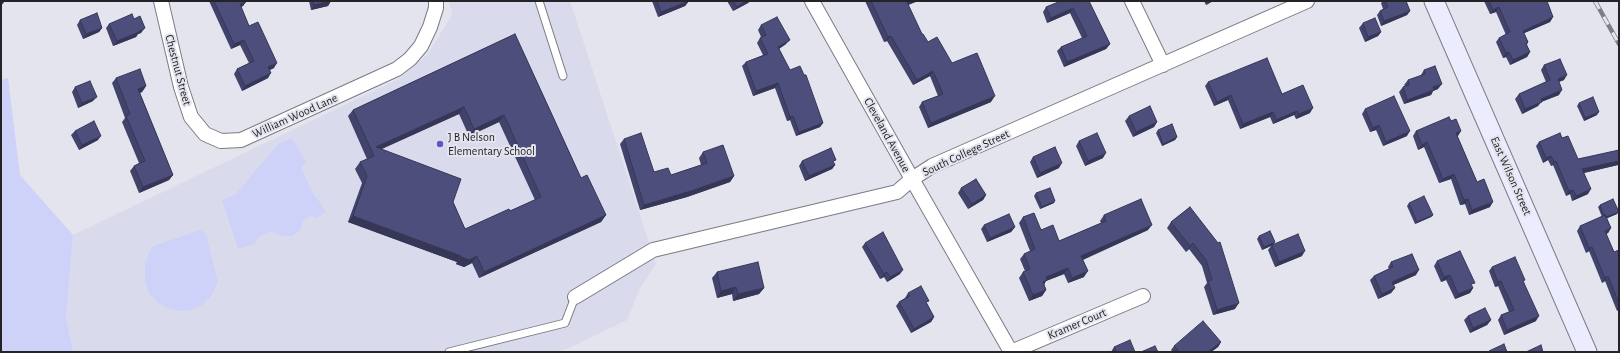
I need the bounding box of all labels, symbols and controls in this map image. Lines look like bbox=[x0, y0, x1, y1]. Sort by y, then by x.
street label: Chestnut Street bbox=[162, 33, 194, 107]
street label: William Wood Lane bbox=[250, 91, 340, 141]
street label: Cleveland Avenue bbox=[861, 95, 913, 175]
street label: South College Street bbox=[920, 127, 1012, 179]
place label: J B Nelson Elementary School bbox=[448, 130, 535, 158]
street label: East Wilson Street bbox=[1487, 134, 1535, 218]
marker: J B Nelson Elementary School bbox=[435, 139, 445, 149]
street label: Kramer Court bbox=[1046, 305, 1108, 343]

